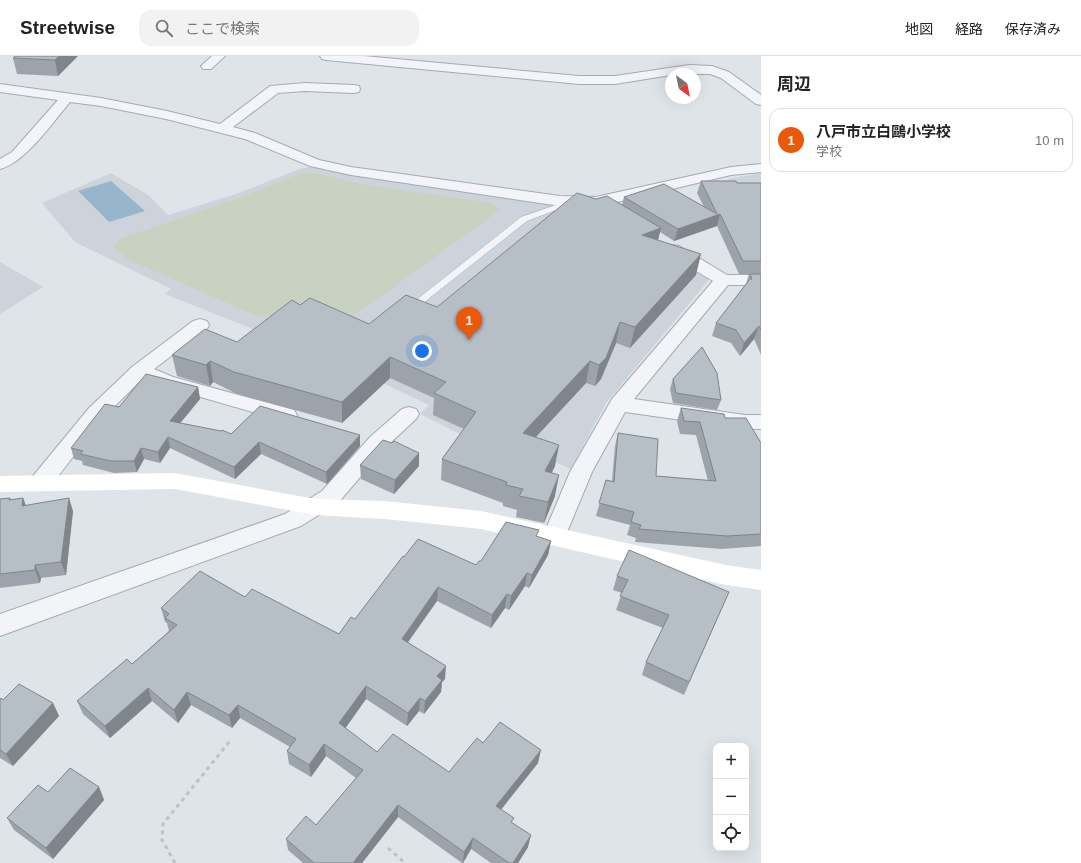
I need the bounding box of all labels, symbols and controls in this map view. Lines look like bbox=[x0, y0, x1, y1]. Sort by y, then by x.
search box bbox=[139, 10, 419, 46]
text: Streetwise bbox=[20, 17, 115, 38]
icon: search bbox=[153, 17, 175, 39]
text: ここで検索 bbox=[185, 20, 260, 37]
text: 地図 bbox=[905, 21, 933, 37]
text: 経路 bbox=[955, 21, 983, 37]
text: 保存済み bbox=[1005, 21, 1061, 37]
north arrow bbox=[665, 68, 701, 104]
text: 周辺 bbox=[777, 75, 811, 94]
text: 八戸市立白鷗小学校 bbox=[816, 123, 951, 140]
text: 1 bbox=[787, 133, 795, 148]
text: 10 m bbox=[1035, 133, 1064, 148]
text: 学校 bbox=[816, 144, 842, 159]
pin: 1 bbox=[456, 307, 482, 340]
your location bbox=[412, 341, 432, 361]
map controls bbox=[713, 743, 749, 851]
button: + bbox=[713, 743, 749, 779]
button: − bbox=[713, 779, 749, 815]
button: locate bbox=[713, 815, 749, 851]

